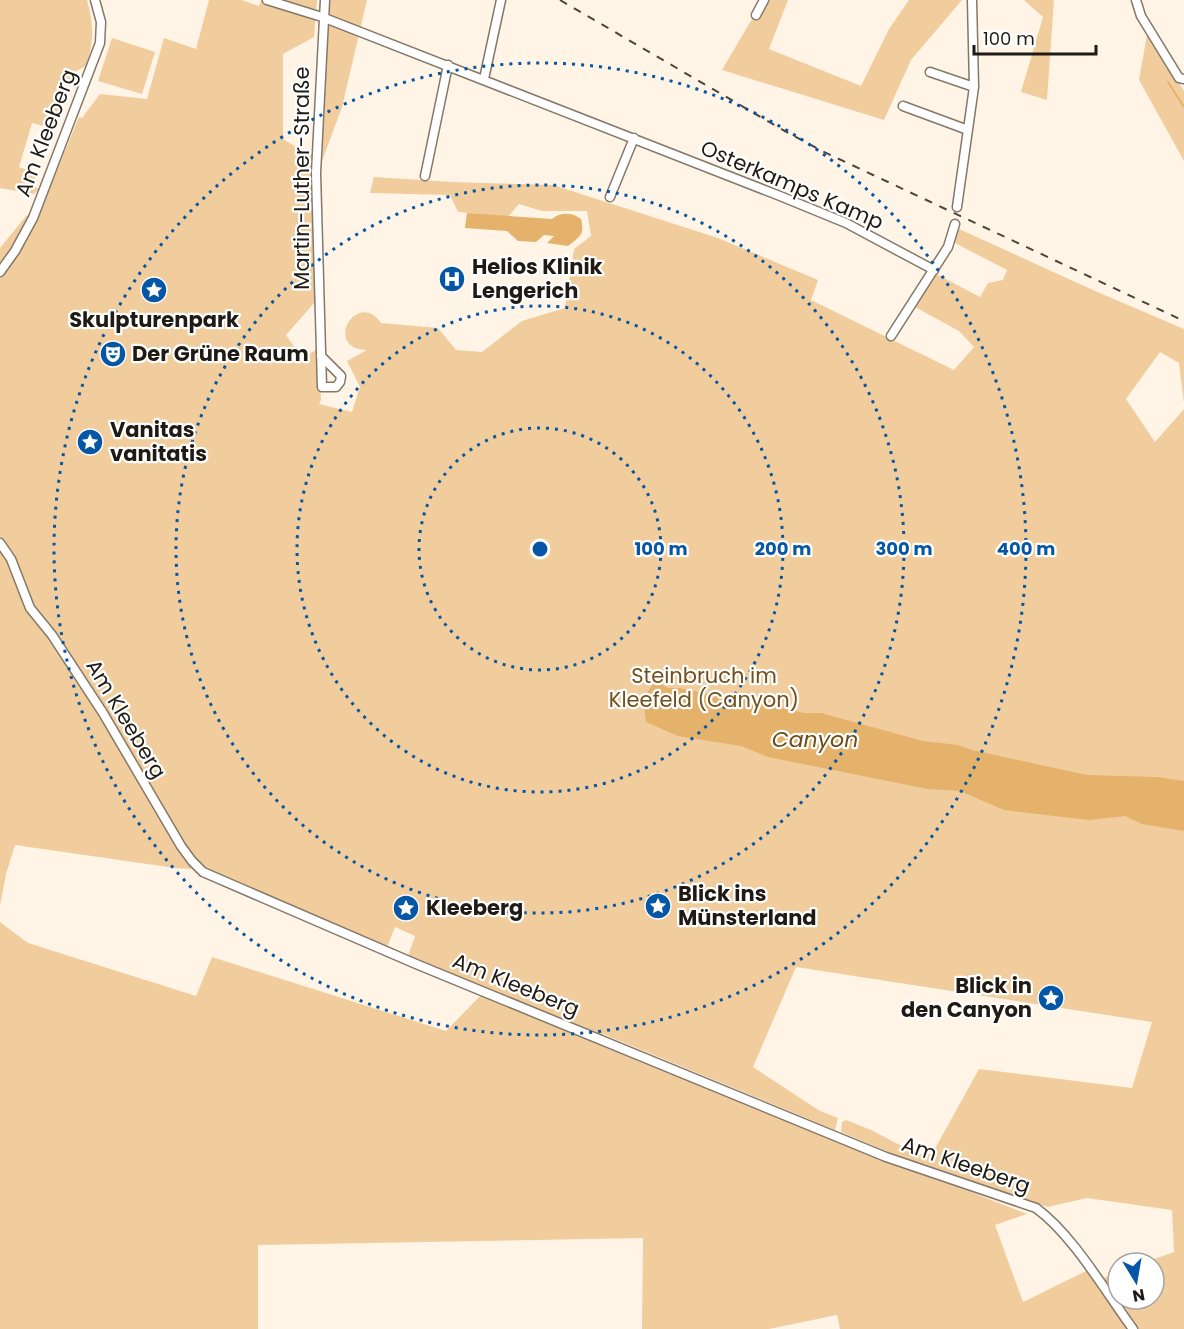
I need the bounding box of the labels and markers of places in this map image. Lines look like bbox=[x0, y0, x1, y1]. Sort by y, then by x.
place label: Helios Klinik Lengerich bbox=[472, 252, 603, 305]
hospital icon: Helios Klinik Lengerich bbox=[437, 264, 467, 294]
place icon: Skulpturenpark bbox=[139, 275, 169, 305]
place label: Skulpturenpark bbox=[69, 305, 239, 334]
theatre icon: Der Grüne Raum bbox=[98, 339, 128, 369]
place label: Der Grüne Raum bbox=[132, 339, 309, 368]
place label: Vanitas vanitatis bbox=[110, 415, 207, 468]
place icon: Vanitas vanitatis bbox=[75, 427, 105, 457]
centre of rings bbox=[530, 539, 550, 559]
place label: Blick ins Münsterland bbox=[678, 879, 817, 932]
place icon: Blick ins Münsterland bbox=[643, 891, 673, 921]
place icon: Kleeberg bbox=[391, 893, 421, 923]
place label: Kleeberg bbox=[426, 893, 523, 922]
place label: Blick in den Canyon bbox=[901, 971, 1032, 1024]
place icon: Blick in den Canyon bbox=[1036, 983, 1066, 1013]

